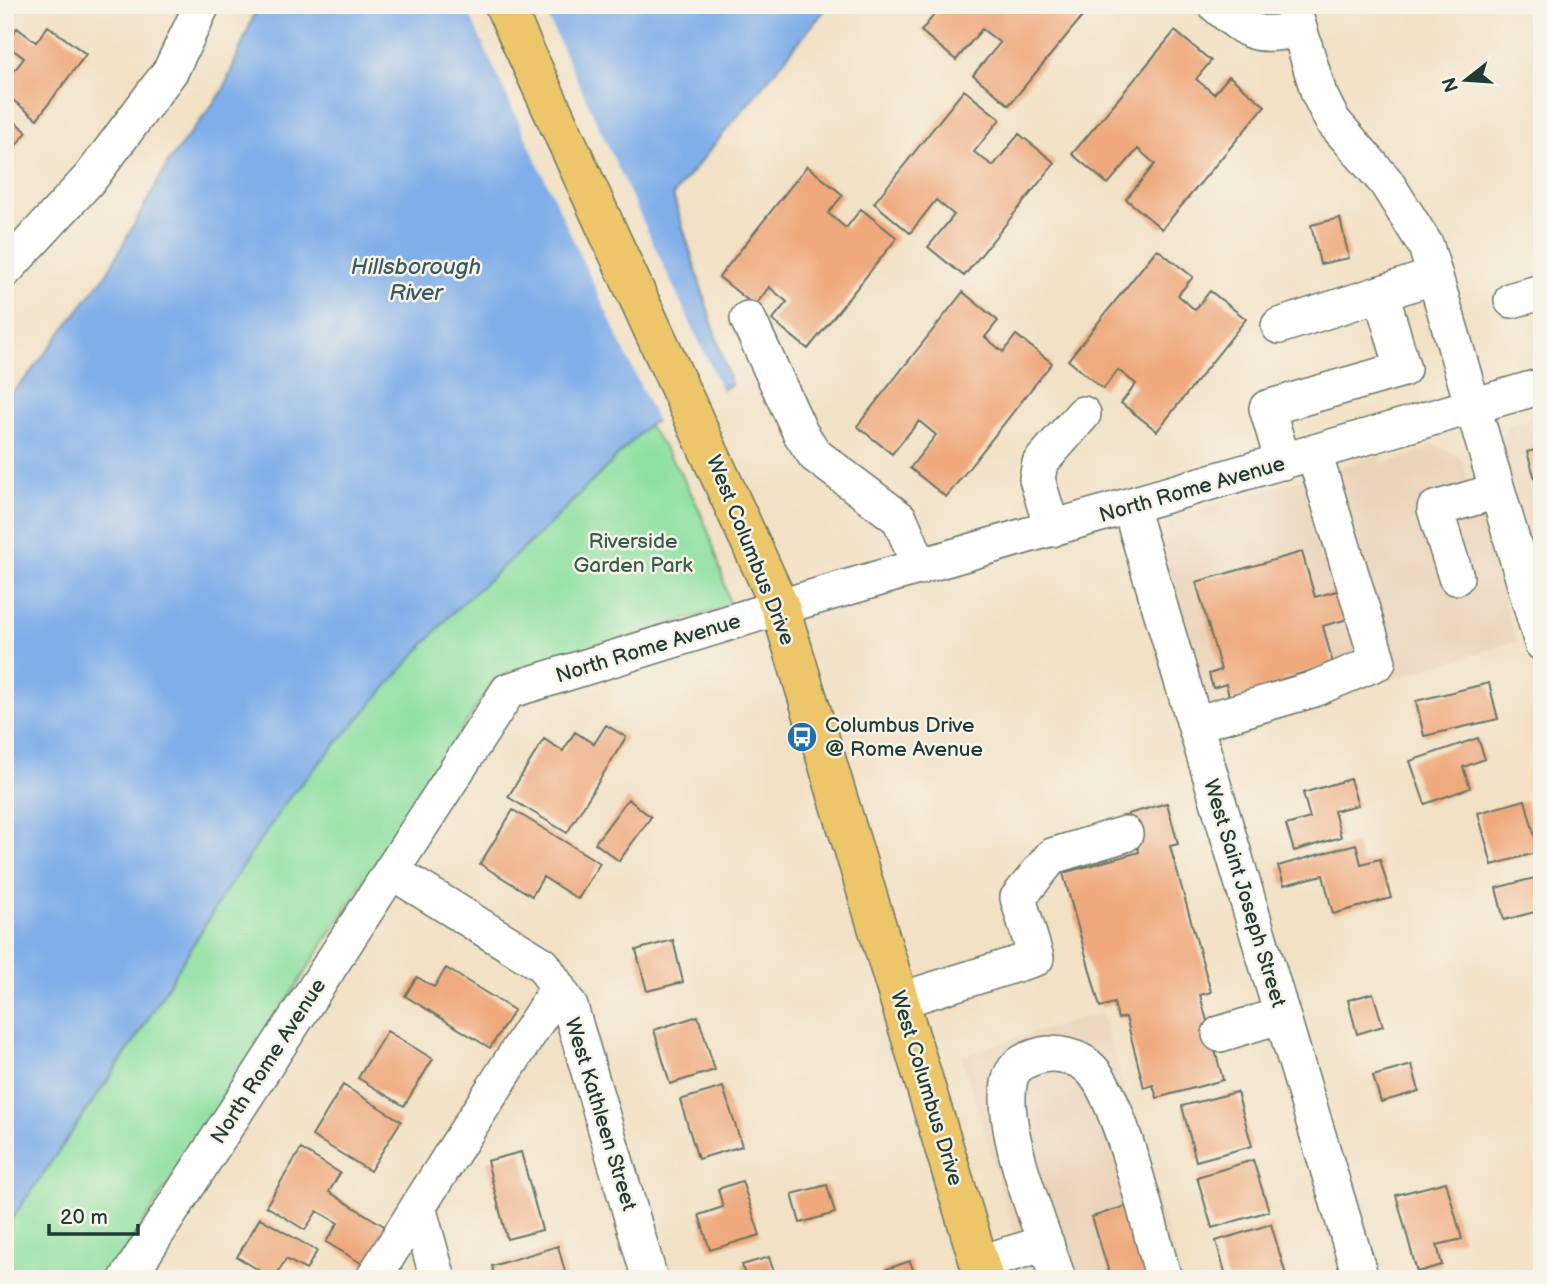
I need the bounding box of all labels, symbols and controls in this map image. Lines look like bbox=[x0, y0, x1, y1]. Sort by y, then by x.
north arrow bbox=[1432, 46, 1502, 116]
text: N bbox=[1438, 74, 1464, 95]
water label: Hillsborough River bbox=[351, 253, 482, 307]
street label: North Rome Avenue bbox=[1096, 451, 1288, 528]
street label: West Columbus Drive bbox=[701, 452, 800, 649]
park label: Riverside Garden Park bbox=[574, 529, 693, 578]
street label: North Rome Avenue bbox=[553, 608, 744, 689]
place label: Columbus Drive @ Rome Avenue bbox=[825, 713, 983, 762]
bus stop icon: Columbus Drive @ Rome Avenue bbox=[785, 720, 819, 754]
street label: West Saint Joseph Street bbox=[1198, 776, 1291, 1011]
street label: North Rome Avenue bbox=[206, 974, 331, 1149]
street label: West Columbus Drive bbox=[885, 988, 968, 1189]
street label: West Kathleen Street bbox=[559, 1015, 642, 1214]
scale bar bbox=[49, 1193, 138, 1237]
text: 20 m bbox=[60, 1205, 108, 1230]

